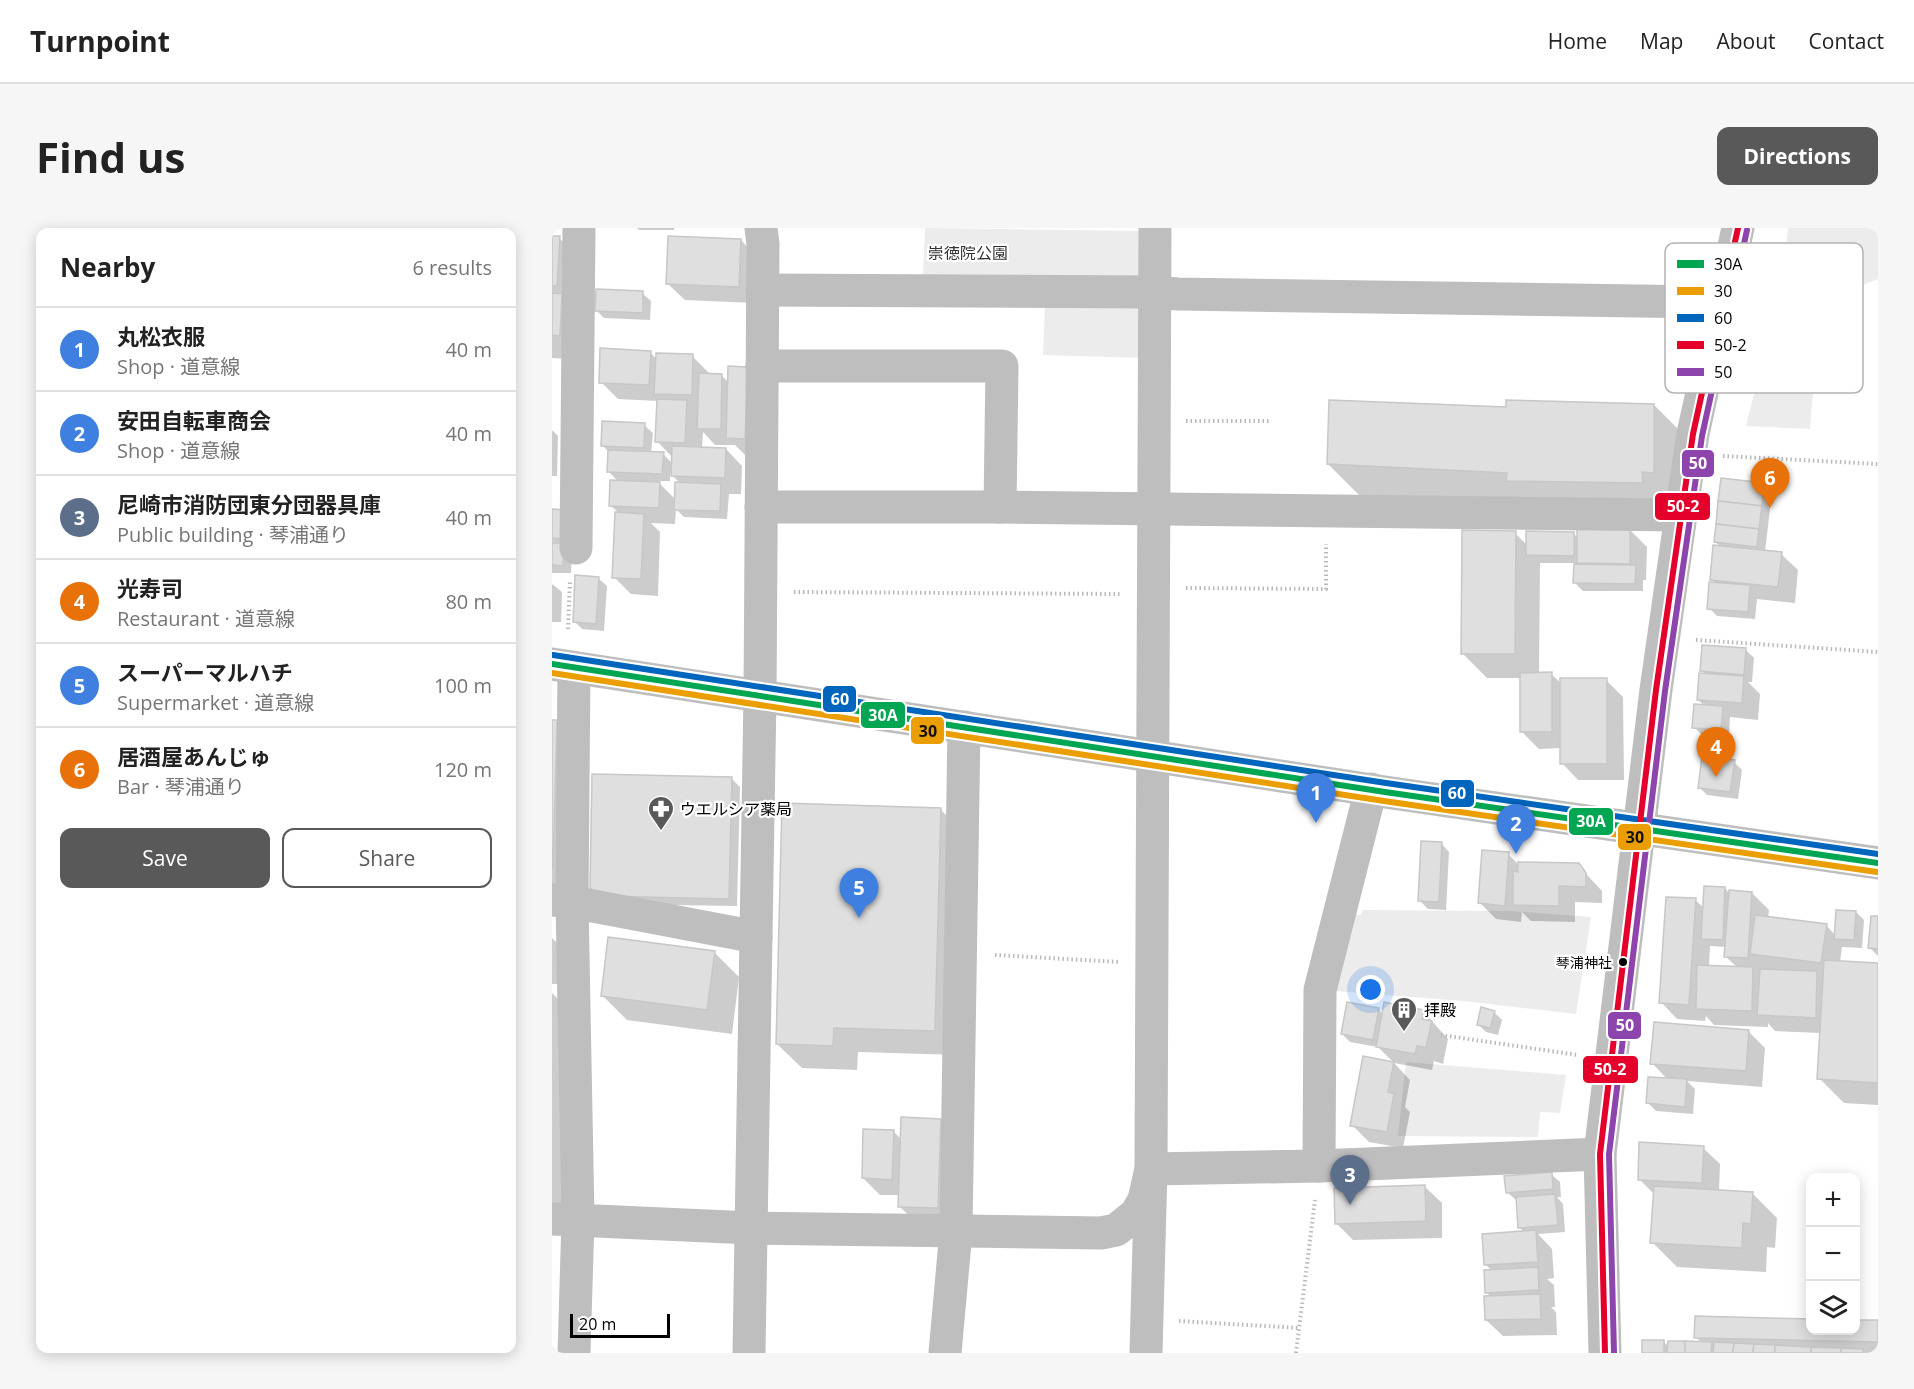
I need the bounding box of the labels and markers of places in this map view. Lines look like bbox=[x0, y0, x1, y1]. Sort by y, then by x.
pin: 6 bbox=[1750, 458, 1790, 508]
pin: 4 bbox=[1696, 728, 1736, 777]
pin: 1 bbox=[1296, 774, 1335, 823]
pharmacy icon: ウエルシア薬局 bbox=[646, 794, 676, 832]
place label: ウエルシア薬局 bbox=[680, 798, 792, 820]
pin: 2 bbox=[1496, 804, 1536, 854]
pin: 5 bbox=[840, 868, 878, 918]
place label: 琴浦神社 bbox=[1556, 953, 1612, 972]
marker: 琴浦神社 bbox=[1617, 956, 1629, 968]
building icon: 拝殿 bbox=[1389, 995, 1419, 1033]
place label: 拝殿 bbox=[1424, 999, 1456, 1021]
pin: 3 bbox=[1330, 1156, 1370, 1205]

